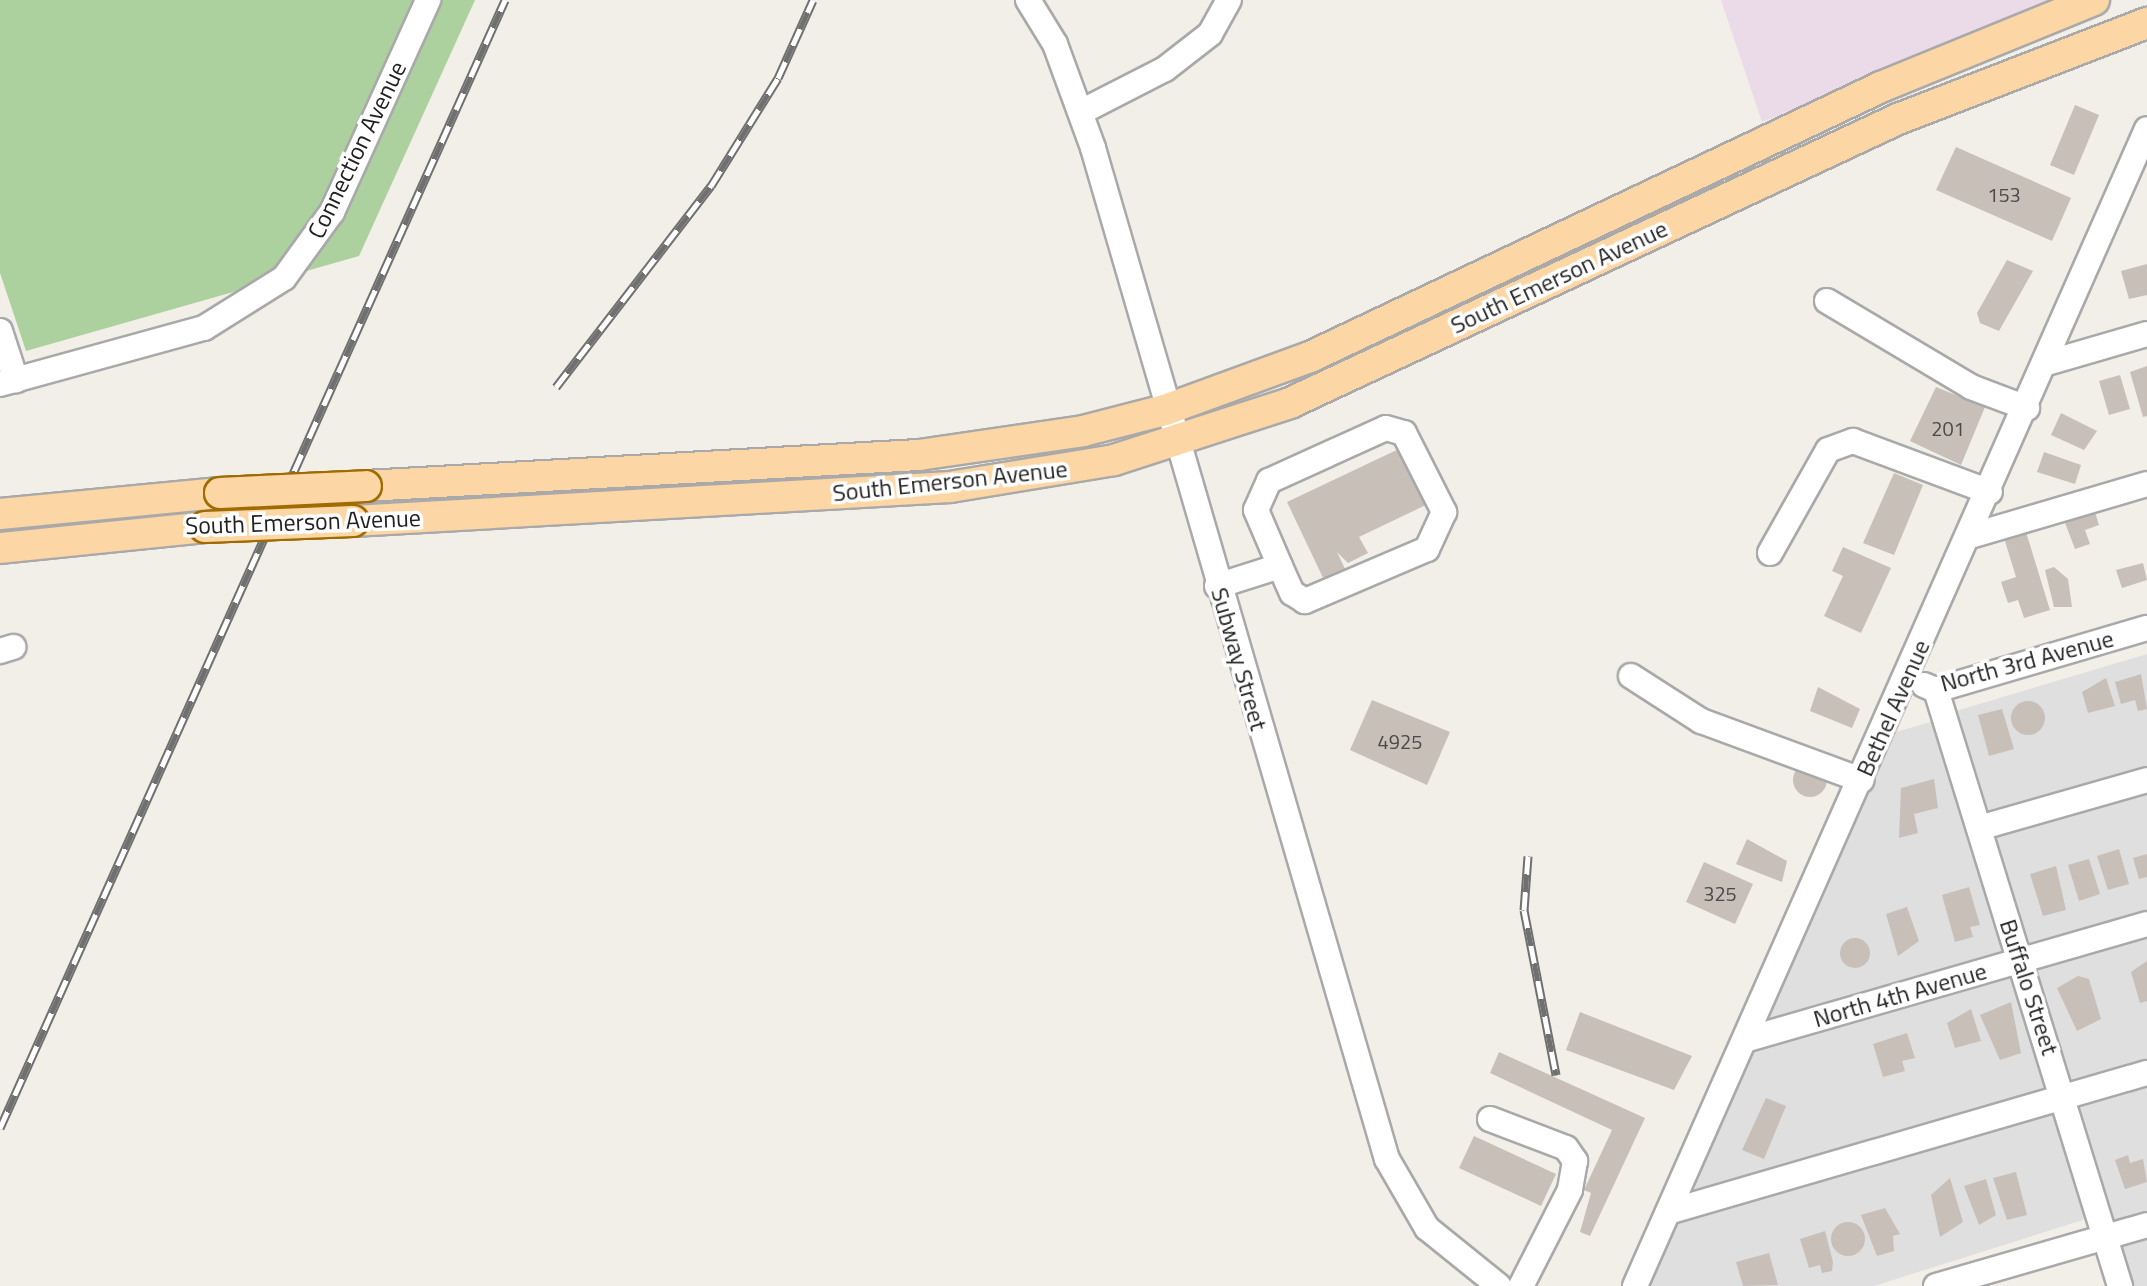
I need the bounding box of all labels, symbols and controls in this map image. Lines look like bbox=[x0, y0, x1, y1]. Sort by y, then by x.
street label: Connection Avenue bbox=[302, 57, 412, 243]
house number: 153 bbox=[1987, 182, 2021, 206]
street label: South Emerson Avenue bbox=[1446, 214, 1672, 340]
house number: 201 bbox=[1931, 416, 1965, 440]
street label: South Emerson Avenue bbox=[831, 454, 1069, 508]
street label: South Emerson Avenue bbox=[185, 503, 421, 541]
street label: Subway Street bbox=[1205, 584, 1273, 734]
street label: North 3rd Avenue bbox=[1937, 624, 2117, 698]
street label: Bethel Avenue bbox=[1850, 635, 1936, 781]
house number: 4925 bbox=[1378, 729, 1422, 753]
house number: 325 bbox=[1703, 881, 1737, 905]
street label: Buffalo Street bbox=[1994, 916, 2064, 1058]
street label: North 4th Avenue bbox=[1810, 957, 1990, 1033]

